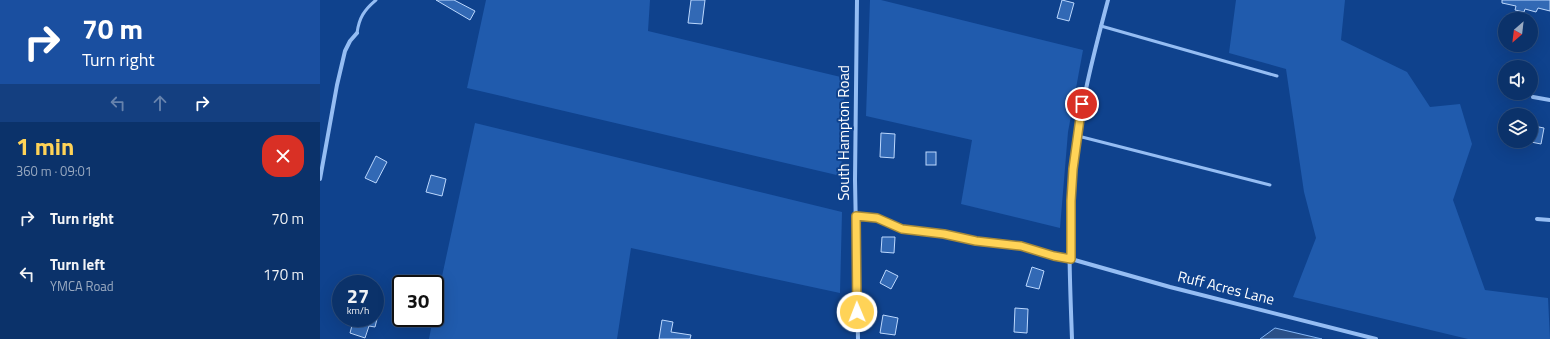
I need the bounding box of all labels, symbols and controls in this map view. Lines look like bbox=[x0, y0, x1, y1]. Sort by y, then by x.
text: 70 m bbox=[82, 7, 143, 50]
north arrow bbox=[1498, 12, 1538, 52]
map controls bbox=[1498, 12, 1538, 148]
icon: right bbox=[16, 16, 68, 68]
text: Turn right bbox=[82, 46, 155, 73]
button: sound bbox=[1498, 60, 1538, 100]
street label: South Hampton Road bbox=[832, 65, 855, 201]
pin bbox=[1065, 87, 1099, 121]
icon: left bbox=[107, 92, 129, 114]
icon: ahead bbox=[149, 92, 171, 114]
icon: right bbox=[191, 92, 213, 114]
icon: arrive bbox=[1071, 93, 1093, 115]
button: layers bbox=[1498, 108, 1538, 148]
text: 1 min bbox=[16, 128, 74, 164]
button: close bbox=[262, 135, 304, 177]
text: 360 m · 09:01 bbox=[16, 161, 92, 181]
icon: right bbox=[16, 207, 38, 229]
text: Turn right bbox=[50, 207, 114, 230]
text: 70 m bbox=[271, 207, 304, 230]
text: Turn left bbox=[50, 253, 105, 276]
icon: left bbox=[16, 263, 38, 285]
text: 170 m bbox=[263, 263, 304, 286]
street label: Ruff Acres Lane bbox=[1175, 264, 1277, 311]
speed limit sign: 30 bbox=[392, 275, 444, 327]
text: YMCA Road bbox=[50, 276, 114, 296]
text: 27 bbox=[347, 280, 369, 311]
position arrow bbox=[836, 291, 878, 333]
text: km/h bbox=[347, 303, 369, 318]

